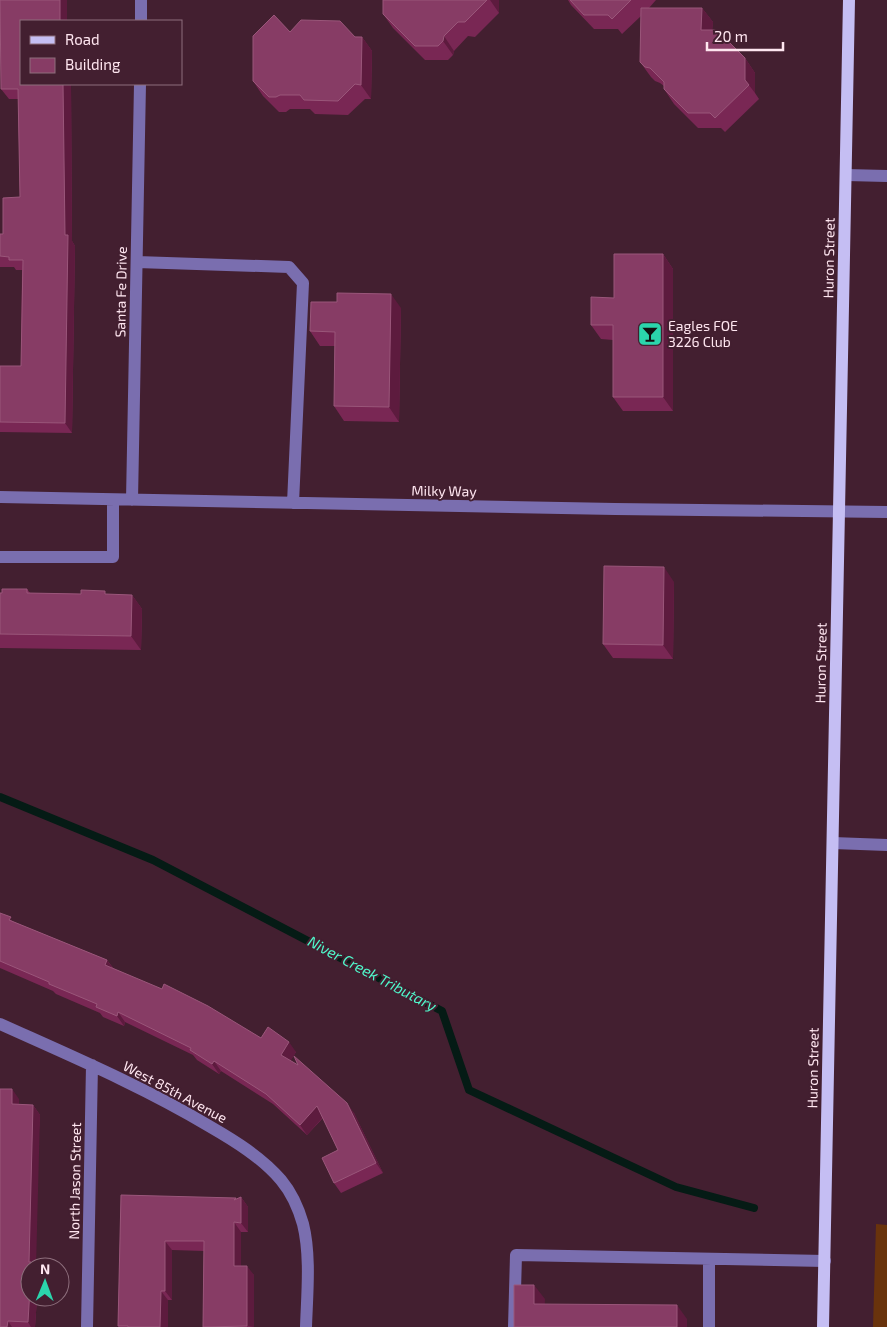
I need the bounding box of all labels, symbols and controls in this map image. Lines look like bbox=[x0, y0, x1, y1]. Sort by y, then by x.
legend bbox=[20, 20, 182, 85]
scale bar bbox=[707, 20, 783, 52]
text: 20 m bbox=[714, 27, 748, 45]
text: Road bbox=[65, 30, 100, 48]
text: Building bbox=[65, 55, 121, 73]
street label: Huron Street bbox=[819, 217, 838, 299]
street label: Santa Fe Drive bbox=[111, 246, 130, 338]
place label: Eagles FOE 3226 Club bbox=[668, 317, 738, 350]
bar icon: Eagles FOE 3226 Club bbox=[637, 321, 663, 347]
street label: Milky Way bbox=[411, 481, 477, 500]
street label: Huron Street bbox=[811, 622, 830, 704]
water label: Niver Creek Tributary bbox=[305, 932, 440, 1016]
street label: Huron Street bbox=[803, 1027, 822, 1109]
street label: West 85th Avenue bbox=[120, 1057, 230, 1126]
street label: North Jason Street bbox=[65, 1122, 84, 1240]
north arrow bbox=[20, 1257, 70, 1307]
text: N bbox=[40, 1260, 50, 1277]

